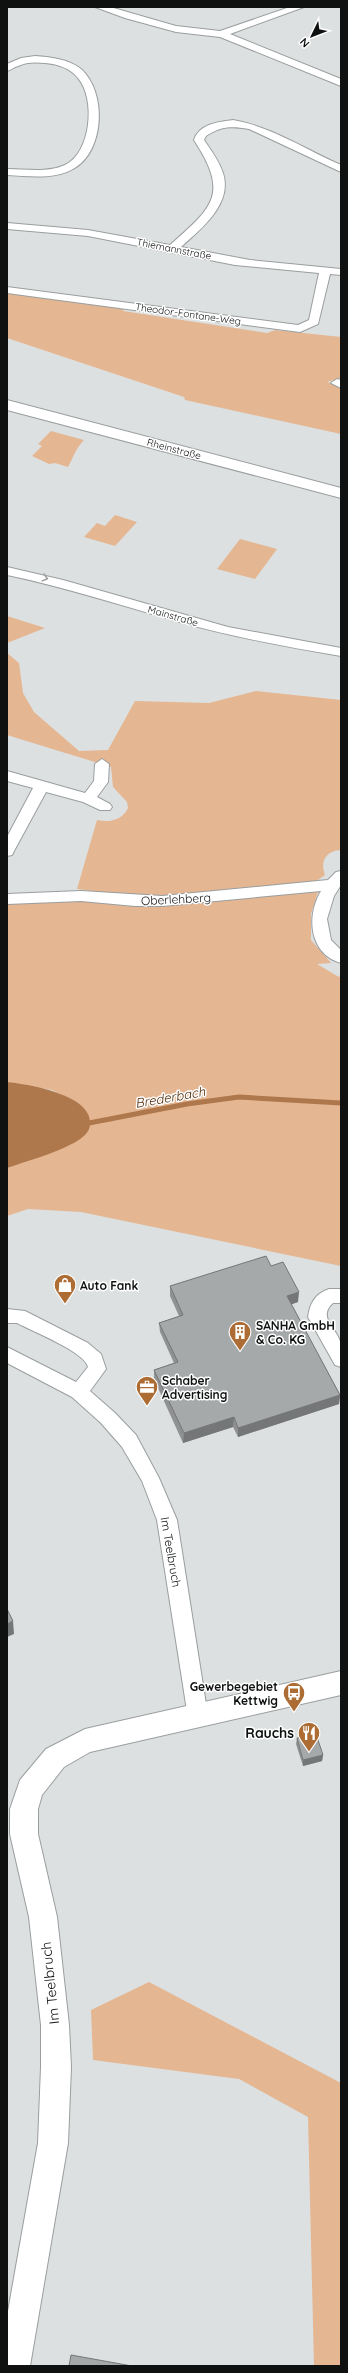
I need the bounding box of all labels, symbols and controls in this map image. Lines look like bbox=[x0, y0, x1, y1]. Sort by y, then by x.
north arrow bbox=[292, 16, 332, 56]
text: N bbox=[297, 35, 313, 51]
street label: Thiemannstraße bbox=[136, 235, 213, 263]
street label: Theodor-Fontane-Weg bbox=[134, 300, 242, 328]
street label: Rheinstraße bbox=[145, 436, 203, 463]
one-way arrow bbox=[42, 574, 48, 582]
street label: Mainstraße bbox=[146, 603, 200, 629]
street label: Oberlehberg bbox=[141, 890, 211, 908]
water label: Brederbach bbox=[134, 1083, 207, 1111]
shop icon: Auto Fank bbox=[52, 1272, 78, 1305]
place label: Auto Fank bbox=[80, 1278, 138, 1293]
place label: SANHA GmbH & Co. KG bbox=[256, 1318, 335, 1347]
building icon: SANHA GmbH & Co. KG bbox=[227, 1319, 253, 1352]
place label: Schaber Advertising bbox=[162, 1373, 227, 1402]
office icon: Schaber Advertising bbox=[134, 1374, 160, 1407]
street label: Im Teelbruch bbox=[157, 1516, 185, 1588]
place label: Gewerbegebiet Kettwig bbox=[190, 1679, 278, 1708]
bus stop icon: Gewerbegebiet Kettwig bbox=[281, 1680, 307, 1713]
restaurant icon: Rauchs bbox=[296, 1720, 322, 1753]
place label: Rauchs bbox=[245, 1724, 294, 1742]
street label: Im Teelbruch bbox=[37, 1941, 63, 2025]

